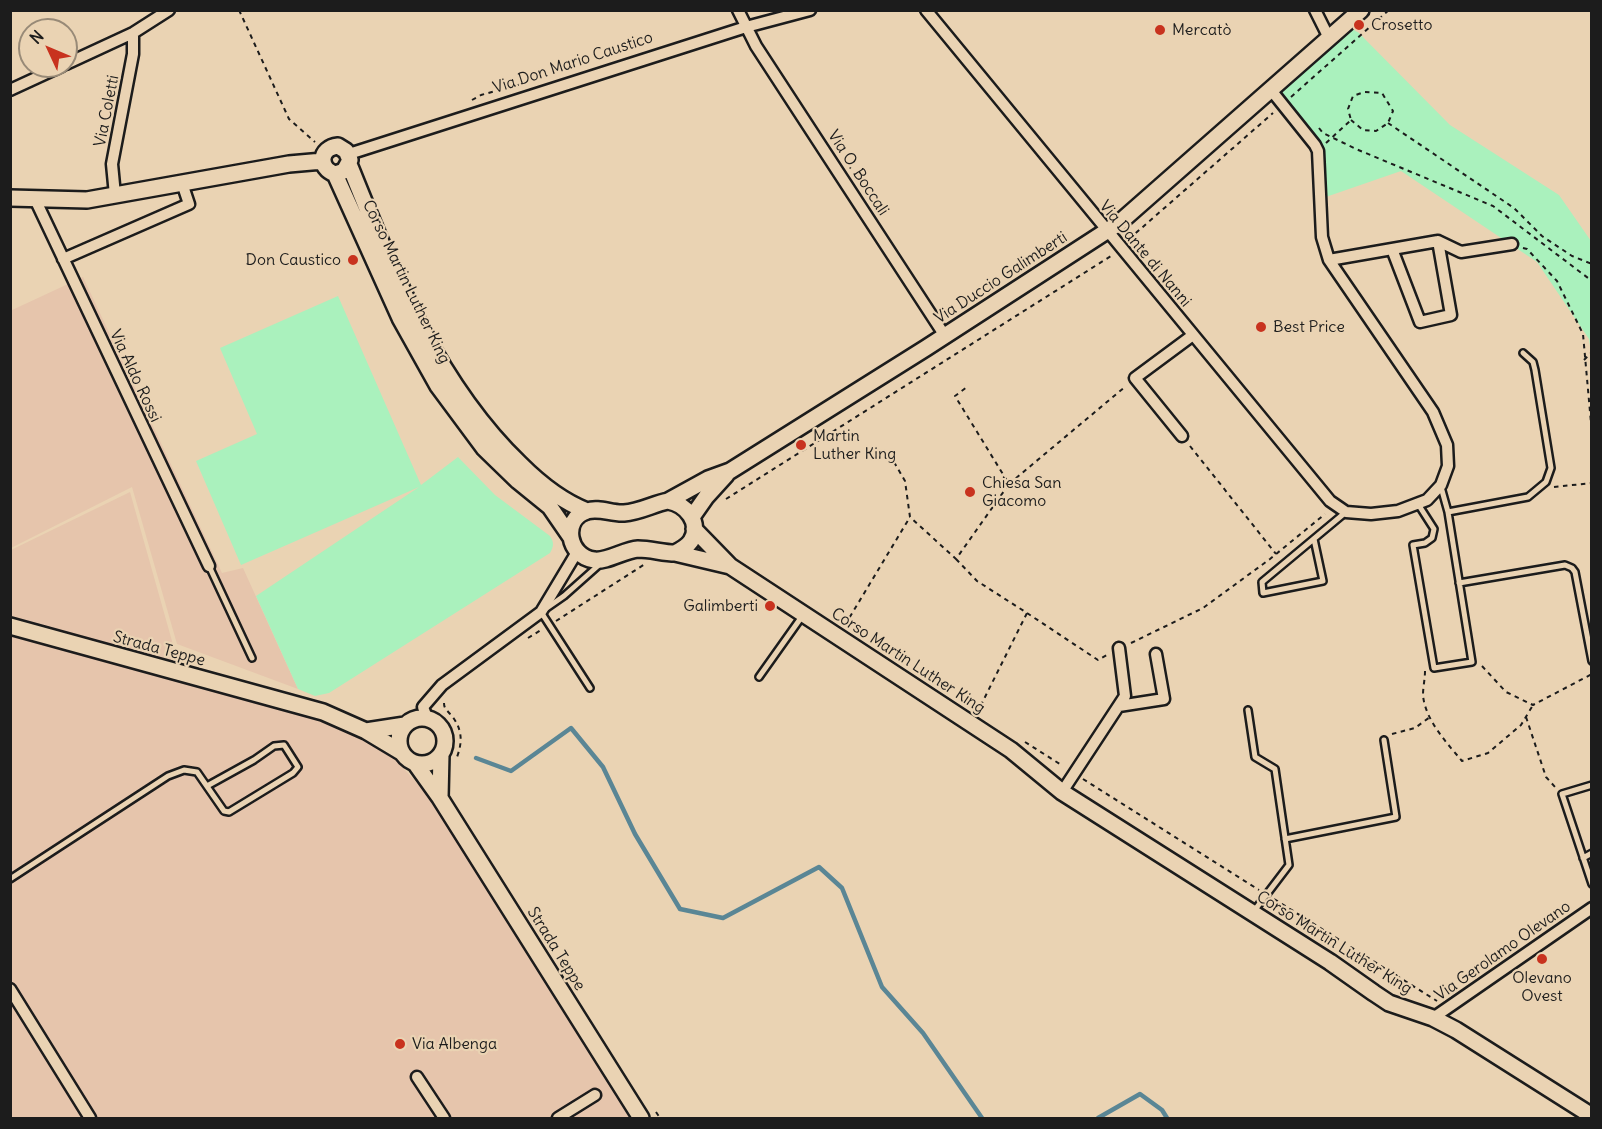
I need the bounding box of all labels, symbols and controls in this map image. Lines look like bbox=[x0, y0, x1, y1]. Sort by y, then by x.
place label: Crosetto bbox=[1371, 15, 1432, 35]
north arrow bbox=[18, 18, 78, 78]
marker: Crosetto bbox=[1352, 18, 1366, 32]
place label: Mercatò bbox=[1172, 20, 1231, 40]
marker: Mercatò bbox=[1153, 23, 1167, 37]
text: N bbox=[25, 26, 48, 48]
street label: Via Don Mario Caustico bbox=[491, 28, 655, 98]
street label: Via Coletti bbox=[91, 74, 123, 148]
street label: Via O. Boccali bbox=[823, 127, 893, 219]
street label: Corso Martin Luther King bbox=[358, 197, 454, 367]
street label: Via Dante di Nanni bbox=[1095, 197, 1195, 311]
street label: Via Duccio Galimberti bbox=[931, 228, 1071, 328]
place label: Don Caustico bbox=[246, 250, 341, 270]
marker: Don Caustico bbox=[346, 253, 360, 267]
place label: Best Price bbox=[1273, 317, 1345, 337]
marker: Best Price bbox=[1254, 320, 1268, 334]
street label: Via Aldo Rossi bbox=[105, 327, 165, 425]
place label: Martin Luther King bbox=[813, 426, 896, 464]
marker: Martin Luther King bbox=[794, 438, 808, 452]
place label: Chiesa San Giacomo bbox=[982, 473, 1061, 511]
marker: Chiesa San Giacomo bbox=[963, 485, 977, 499]
place label: Galimberti bbox=[683, 596, 758, 616]
marker: Galimberti bbox=[763, 599, 777, 613]
street label: Corso Martin Luther King bbox=[827, 604, 989, 718]
street label: Strada Teppe bbox=[111, 627, 207, 671]
street label: Corso Martin Luther King bbox=[1253, 887, 1415, 999]
street label: Via Gerolamo Olevano bbox=[1431, 897, 1575, 1005]
street label: Strada Teppe bbox=[523, 904, 589, 994]
marker: Olevano Ovest bbox=[1535, 952, 1549, 966]
place label: Olevano Ovest bbox=[1512, 968, 1572, 1006]
place label: Via Albenga bbox=[412, 1034, 497, 1054]
marker: Via Albenga bbox=[393, 1037, 407, 1051]

